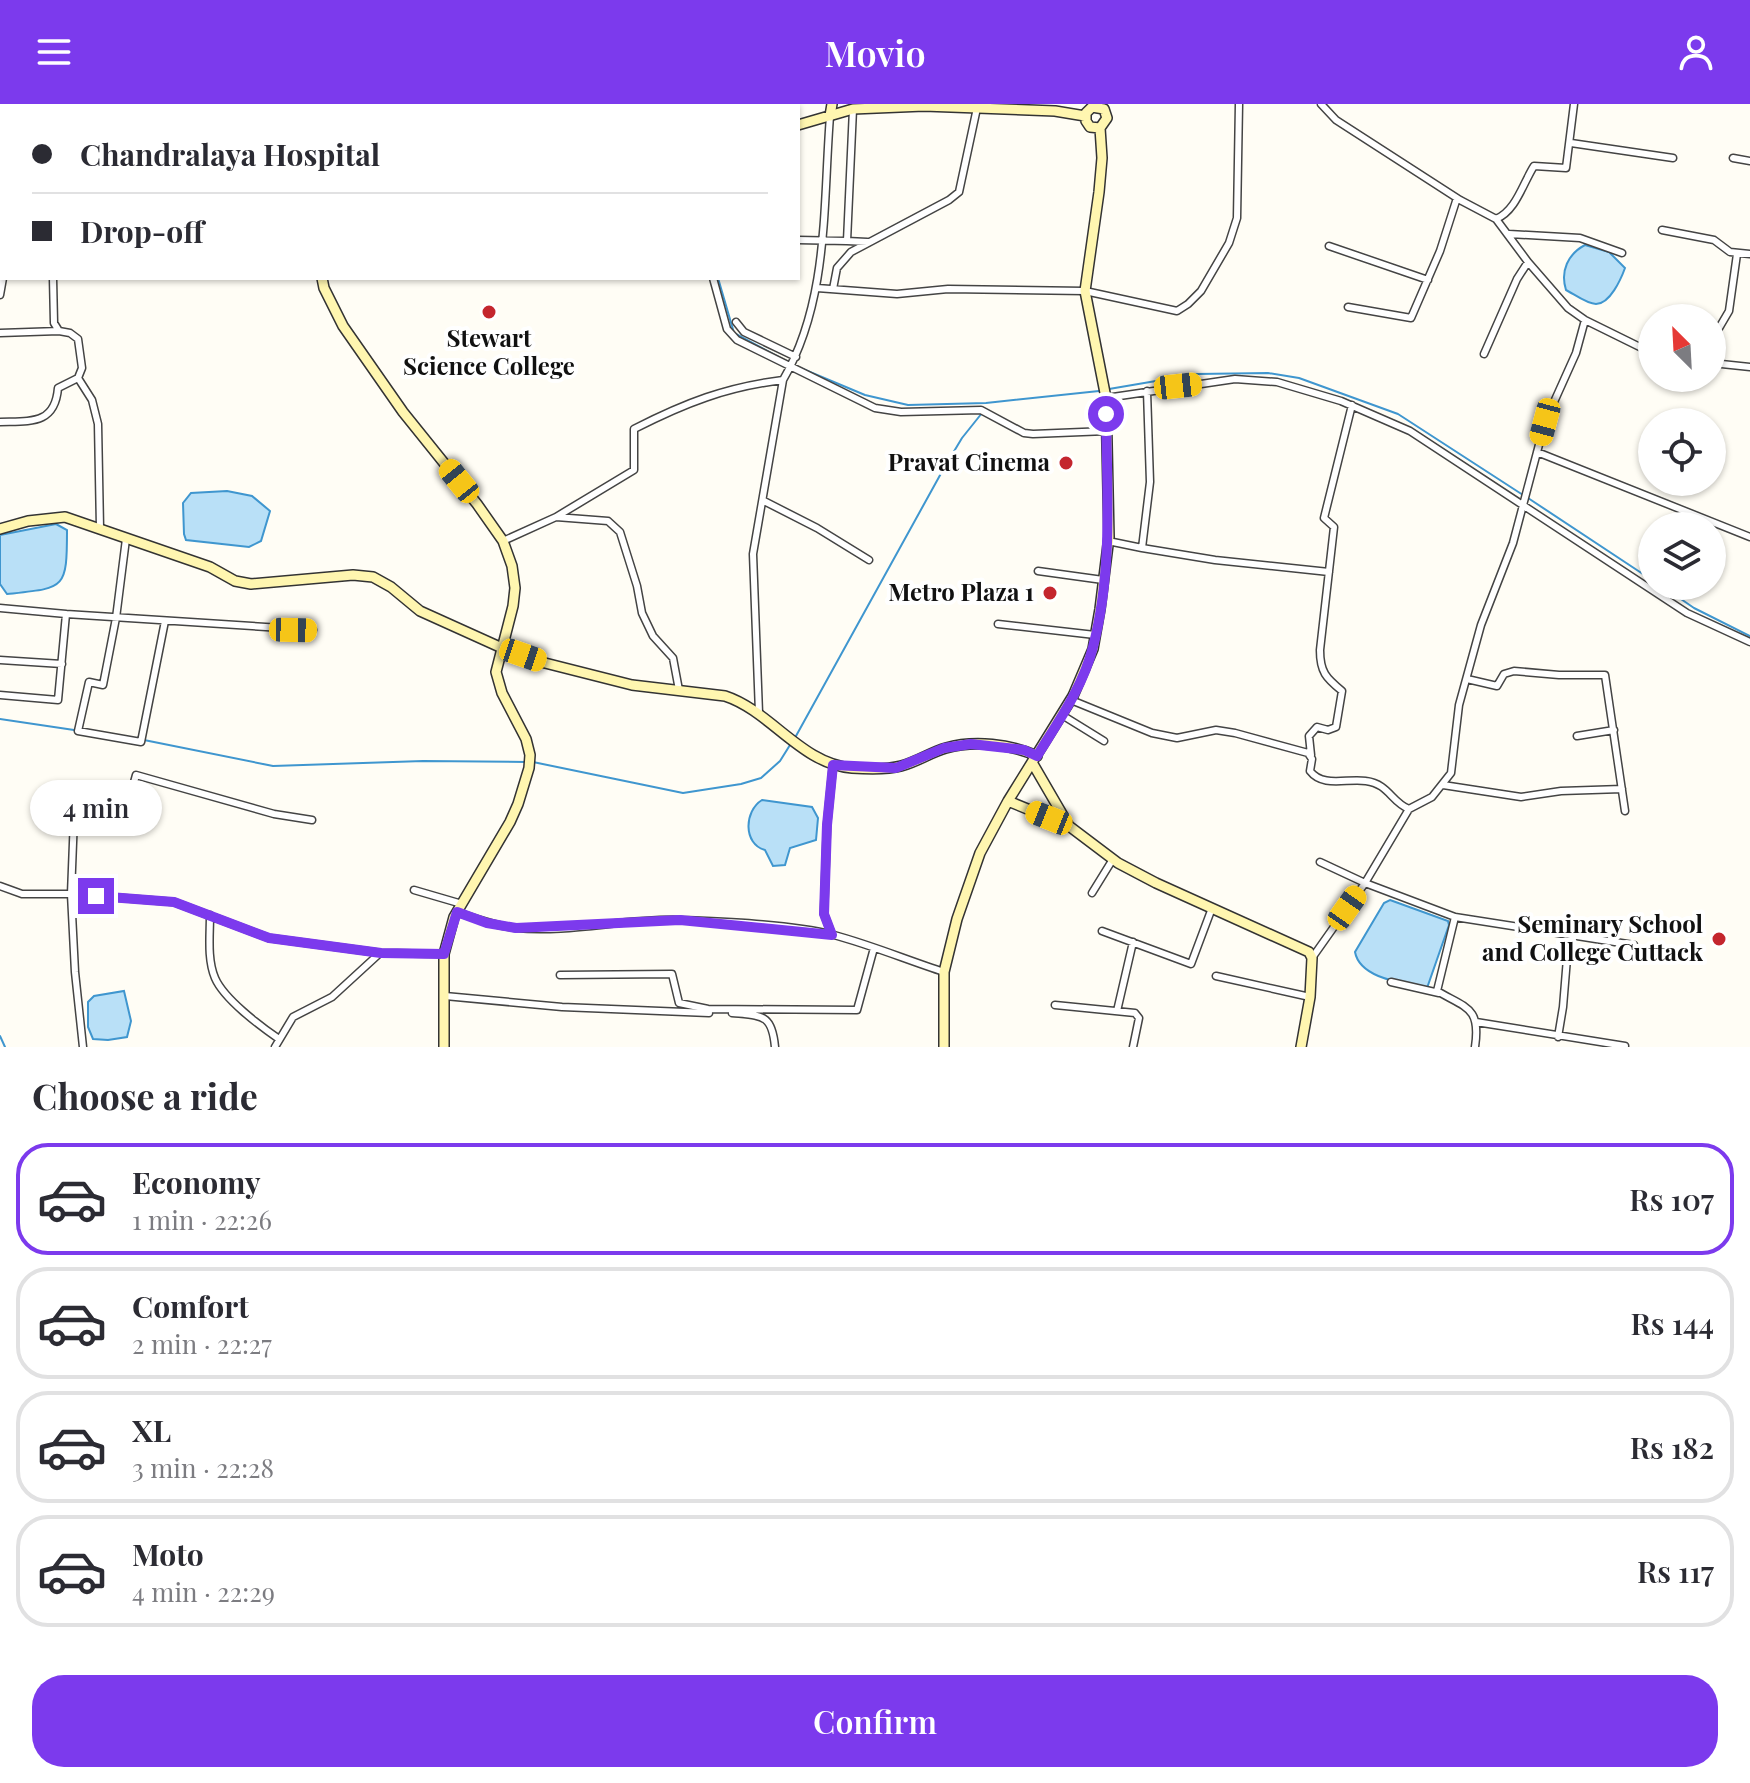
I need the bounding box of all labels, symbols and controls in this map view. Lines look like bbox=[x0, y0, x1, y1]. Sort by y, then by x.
text: Movio bbox=[824, 28, 926, 76]
icon: menu bbox=[32, 30, 76, 74]
icon: person bbox=[1674, 30, 1718, 74]
text: Chandralaya Hospital bbox=[80, 134, 380, 174]
text: Drop-off bbox=[80, 211, 204, 251]
marker: Stewart Science College bbox=[480, 303, 498, 321]
north arrow bbox=[1638, 304, 1726, 392]
map controls bbox=[1638, 304, 1726, 600]
place label: Stewart Science College bbox=[403, 321, 575, 381]
car bbox=[1153, 372, 1203, 400]
route start bbox=[1088, 396, 1124, 432]
car bbox=[1527, 396, 1563, 448]
button: locate bbox=[1638, 408, 1726, 496]
place label: Pravat Cinema bbox=[888, 445, 1051, 477]
marker: Pravat Cinema bbox=[1057, 454, 1075, 472]
car bbox=[435, 455, 483, 507]
button: layers bbox=[1638, 512, 1726, 600]
place label: Metro Plaza 1 bbox=[888, 575, 1034, 607]
marker: Metro Plaza 1 bbox=[1041, 584, 1059, 602]
car bbox=[269, 618, 317, 642]
car bbox=[496, 636, 550, 674]
callout: 4 min bbox=[30, 780, 162, 836]
text: 4 min bbox=[63, 790, 129, 825]
car bbox=[1022, 798, 1076, 838]
route end bbox=[78, 878, 114, 914]
car bbox=[1323, 881, 1371, 935]
place label: Seminary School and College Cuttack bbox=[1482, 907, 1704, 967]
marker: Seminary School and College Cuttack bbox=[1710, 930, 1728, 948]
text: Choose a ride bbox=[32, 1071, 258, 1119]
text: Economy bbox=[132, 1162, 261, 1202]
icon: car bbox=[36, 1163, 108, 1235]
text: Rs 107 bbox=[1629, 1179, 1714, 1219]
text: 1 min · 22:26 bbox=[132, 1202, 272, 1237]
text: Comfort bbox=[132, 1286, 249, 1326]
icon: car bbox=[36, 1287, 108, 1359]
text: Rs 144 bbox=[1630, 1303, 1714, 1343]
text: 2 min · 22:27 bbox=[132, 1326, 272, 1361]
text: XL bbox=[132, 1410, 171, 1450]
icon: car bbox=[36, 1411, 108, 1483]
text: Rs 182 bbox=[1630, 1427, 1714, 1467]
text: 3 min · 22:28 bbox=[132, 1450, 274, 1485]
text: Moto bbox=[132, 1534, 204, 1574]
icon: car bbox=[36, 1535, 108, 1607]
text: Rs 117 bbox=[1637, 1551, 1714, 1591]
text: 4 min · 22:29 bbox=[132, 1574, 275, 1609]
button: Confirm bbox=[32, 1675, 1718, 1767]

